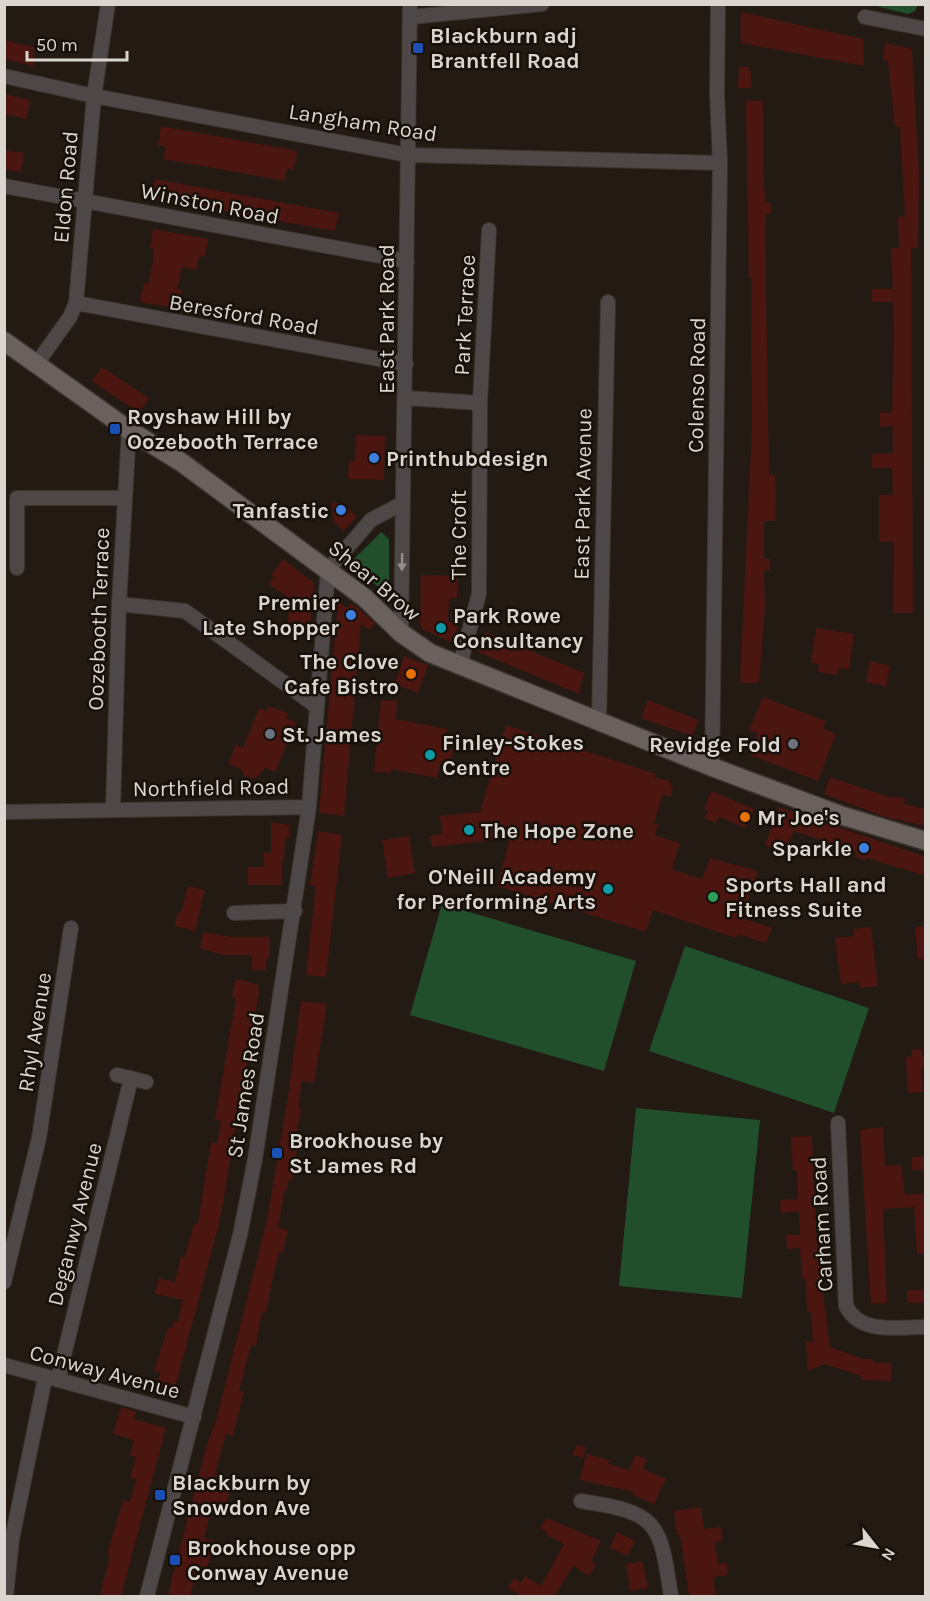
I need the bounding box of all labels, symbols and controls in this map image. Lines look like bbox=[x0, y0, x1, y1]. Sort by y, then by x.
place label: Blackburn adj Brantfell Road bbox=[430, 23, 580, 74]
scale bar bbox=[27, 24, 128, 62]
text: 50 m bbox=[36, 34, 78, 56]
marker: Blackburn adj Brantfell Road bbox=[411, 41, 425, 55]
street label: Langham Road bbox=[287, 98, 439, 148]
street label: Eldon Road bbox=[48, 130, 84, 244]
street label: Winston Road bbox=[138, 178, 281, 230]
street label: East Park Road bbox=[374, 244, 400, 394]
street label: Park Terrace bbox=[449, 254, 481, 376]
street label: Beresford Road bbox=[167, 289, 321, 341]
street label: Colenso Road bbox=[683, 317, 711, 453]
place label: Royshaw Hill by Oozebooth Terrace bbox=[127, 404, 318, 455]
street label: East Park Avenue bbox=[569, 408, 597, 580]
marker: Royshaw Hill by Oozebooth Terrace bbox=[108, 422, 122, 436]
place label: Printhubdesign bbox=[386, 446, 549, 472]
marker: Printhubdesign bbox=[367, 451, 381, 465]
street label: The Croft bbox=[446, 490, 472, 580]
place label: Tanfastic bbox=[233, 498, 329, 524]
marker: Tanfastic bbox=[334, 503, 348, 517]
street label: Oozebooth Terrace bbox=[83, 527, 115, 711]
street label: Shear Brow bbox=[323, 535, 426, 627]
one-way arrow bbox=[397, 552, 407, 571]
place label: Premier Late Shopper bbox=[202, 590, 339, 641]
place label: Park Rowe Consultancy bbox=[453, 603, 583, 654]
marker: Premier Late Shopper bbox=[344, 608, 358, 622]
marker: Park Rowe Consultancy bbox=[434, 621, 448, 635]
place label: The Clove Cafe Bistro bbox=[284, 649, 399, 700]
marker: The Clove Cafe Bistro bbox=[404, 667, 418, 681]
place label: St. James bbox=[282, 722, 382, 748]
marker: St. James bbox=[263, 727, 277, 741]
place label: Finley-Stokes Centre bbox=[442, 730, 584, 781]
place label: Revidge Fold bbox=[649, 732, 781, 758]
marker: Revidge Fold bbox=[786, 737, 800, 751]
marker: Finley-Stokes Centre bbox=[423, 748, 437, 762]
street label: Northfield Road bbox=[132, 774, 290, 802]
place label: Mr Joe's bbox=[757, 805, 840, 831]
marker: Mr Joe's bbox=[738, 810, 752, 824]
place label: The Hope Zone bbox=[481, 818, 634, 844]
marker: The Hope Zone bbox=[462, 823, 476, 837]
place label: Sparkle bbox=[772, 836, 852, 862]
marker: Sparkle bbox=[857, 841, 871, 855]
place label: O'Neill Academy for Performing Arts bbox=[396, 864, 596, 915]
place label: Sports Hall and Fitness Suite bbox=[725, 872, 887, 923]
marker: O'Neill Academy for Performing Arts bbox=[601, 882, 615, 896]
marker: Sports Hall and Fitness Suite bbox=[706, 890, 720, 904]
street label: Rhyl Avenue bbox=[13, 970, 57, 1094]
street label: St James Road bbox=[222, 1010, 270, 1160]
place label: Brookhouse by St James Rd bbox=[289, 1128, 443, 1179]
street label: Deganwy Avenue bbox=[42, 1140, 108, 1309]
marker: Brookhouse by St James Rd bbox=[270, 1146, 284, 1160]
street label: Carham Road bbox=[805, 1156, 839, 1292]
street label: Conway Avenue bbox=[27, 1339, 183, 1405]
place label: Blackburn by Snowdon Ave bbox=[172, 1470, 311, 1521]
marker: Blackburn by Snowdon Ave bbox=[153, 1488, 167, 1502]
north arrow bbox=[846, 1517, 906, 1577]
place label: Brookhouse opp Conway Avenue bbox=[187, 1535, 356, 1586]
text: N bbox=[877, 1545, 900, 1564]
marker: Brookhouse opp Conway Avenue bbox=[168, 1553, 182, 1567]

